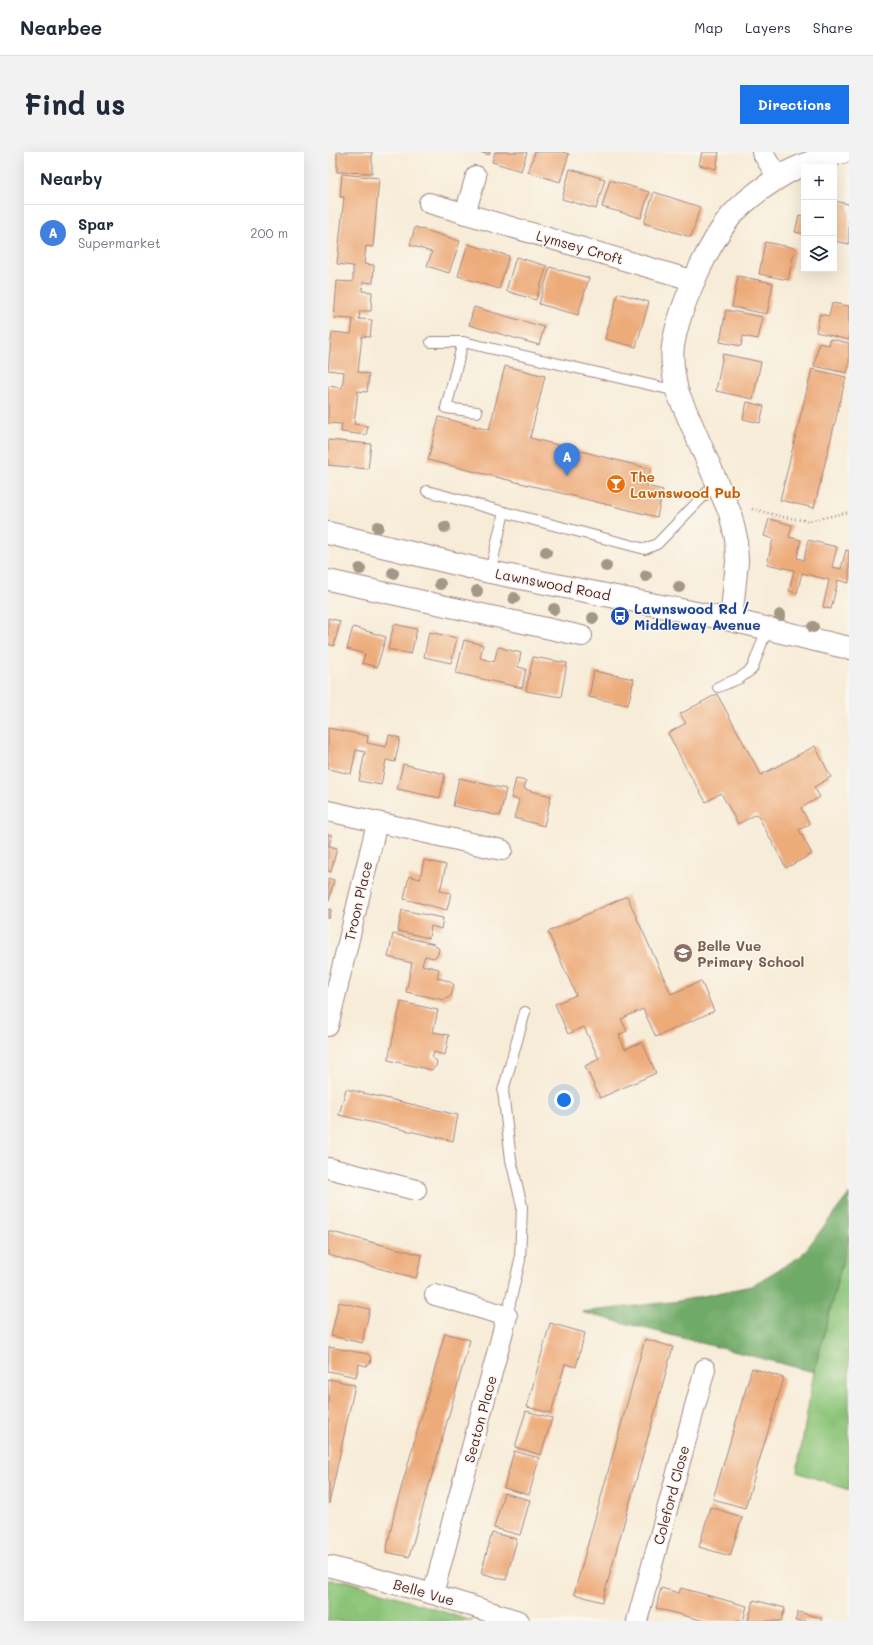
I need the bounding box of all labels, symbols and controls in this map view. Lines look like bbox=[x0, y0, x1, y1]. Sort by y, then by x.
text: Nearbee bbox=[20, 15, 102, 40]
text: Map bbox=[694, 18, 723, 37]
text: Layers bbox=[745, 18, 791, 37]
text: Share bbox=[813, 18, 853, 37]
button: Directions bbox=[740, 85, 849, 124]
text: Find us bbox=[24, 86, 125, 122]
map controls bbox=[801, 164, 837, 272]
button: + bbox=[801, 164, 837, 200]
text: Nearby bbox=[40, 167, 102, 189]
button: − bbox=[801, 200, 837, 236]
text: Spar bbox=[78, 214, 114, 234]
text: A bbox=[48, 224, 58, 241]
text: 200 m bbox=[250, 224, 288, 241]
street label: Lymsey Croft bbox=[534, 225, 626, 269]
text: Supermarket bbox=[78, 234, 161, 251]
button: layers bbox=[801, 236, 837, 272]
pin: A bbox=[554, 443, 580, 476]
place label: The Lawnswood Pub bbox=[630, 467, 741, 502]
bar icon: The Lawnswood Pub bbox=[605, 473, 627, 495]
street label: Lawnswood Road bbox=[494, 563, 612, 605]
place label: Lawnswood Rd / Middleway Avenue bbox=[634, 599, 761, 634]
bus stop icon: Lawnswood Rd / Middleway Avenue bbox=[609, 605, 631, 627]
street label: Troon Place bbox=[340, 859, 376, 943]
place label: Belle Vue Primary School bbox=[697, 936, 804, 971]
school or university icon: Belle Vue Primary School bbox=[672, 942, 694, 964]
your location bbox=[554, 1090, 574, 1110]
street label: Seaton Place bbox=[459, 1373, 501, 1465]
street label: Coleford Close bbox=[649, 1443, 693, 1547]
street label: Belle Vue bbox=[391, 1574, 457, 1610]

